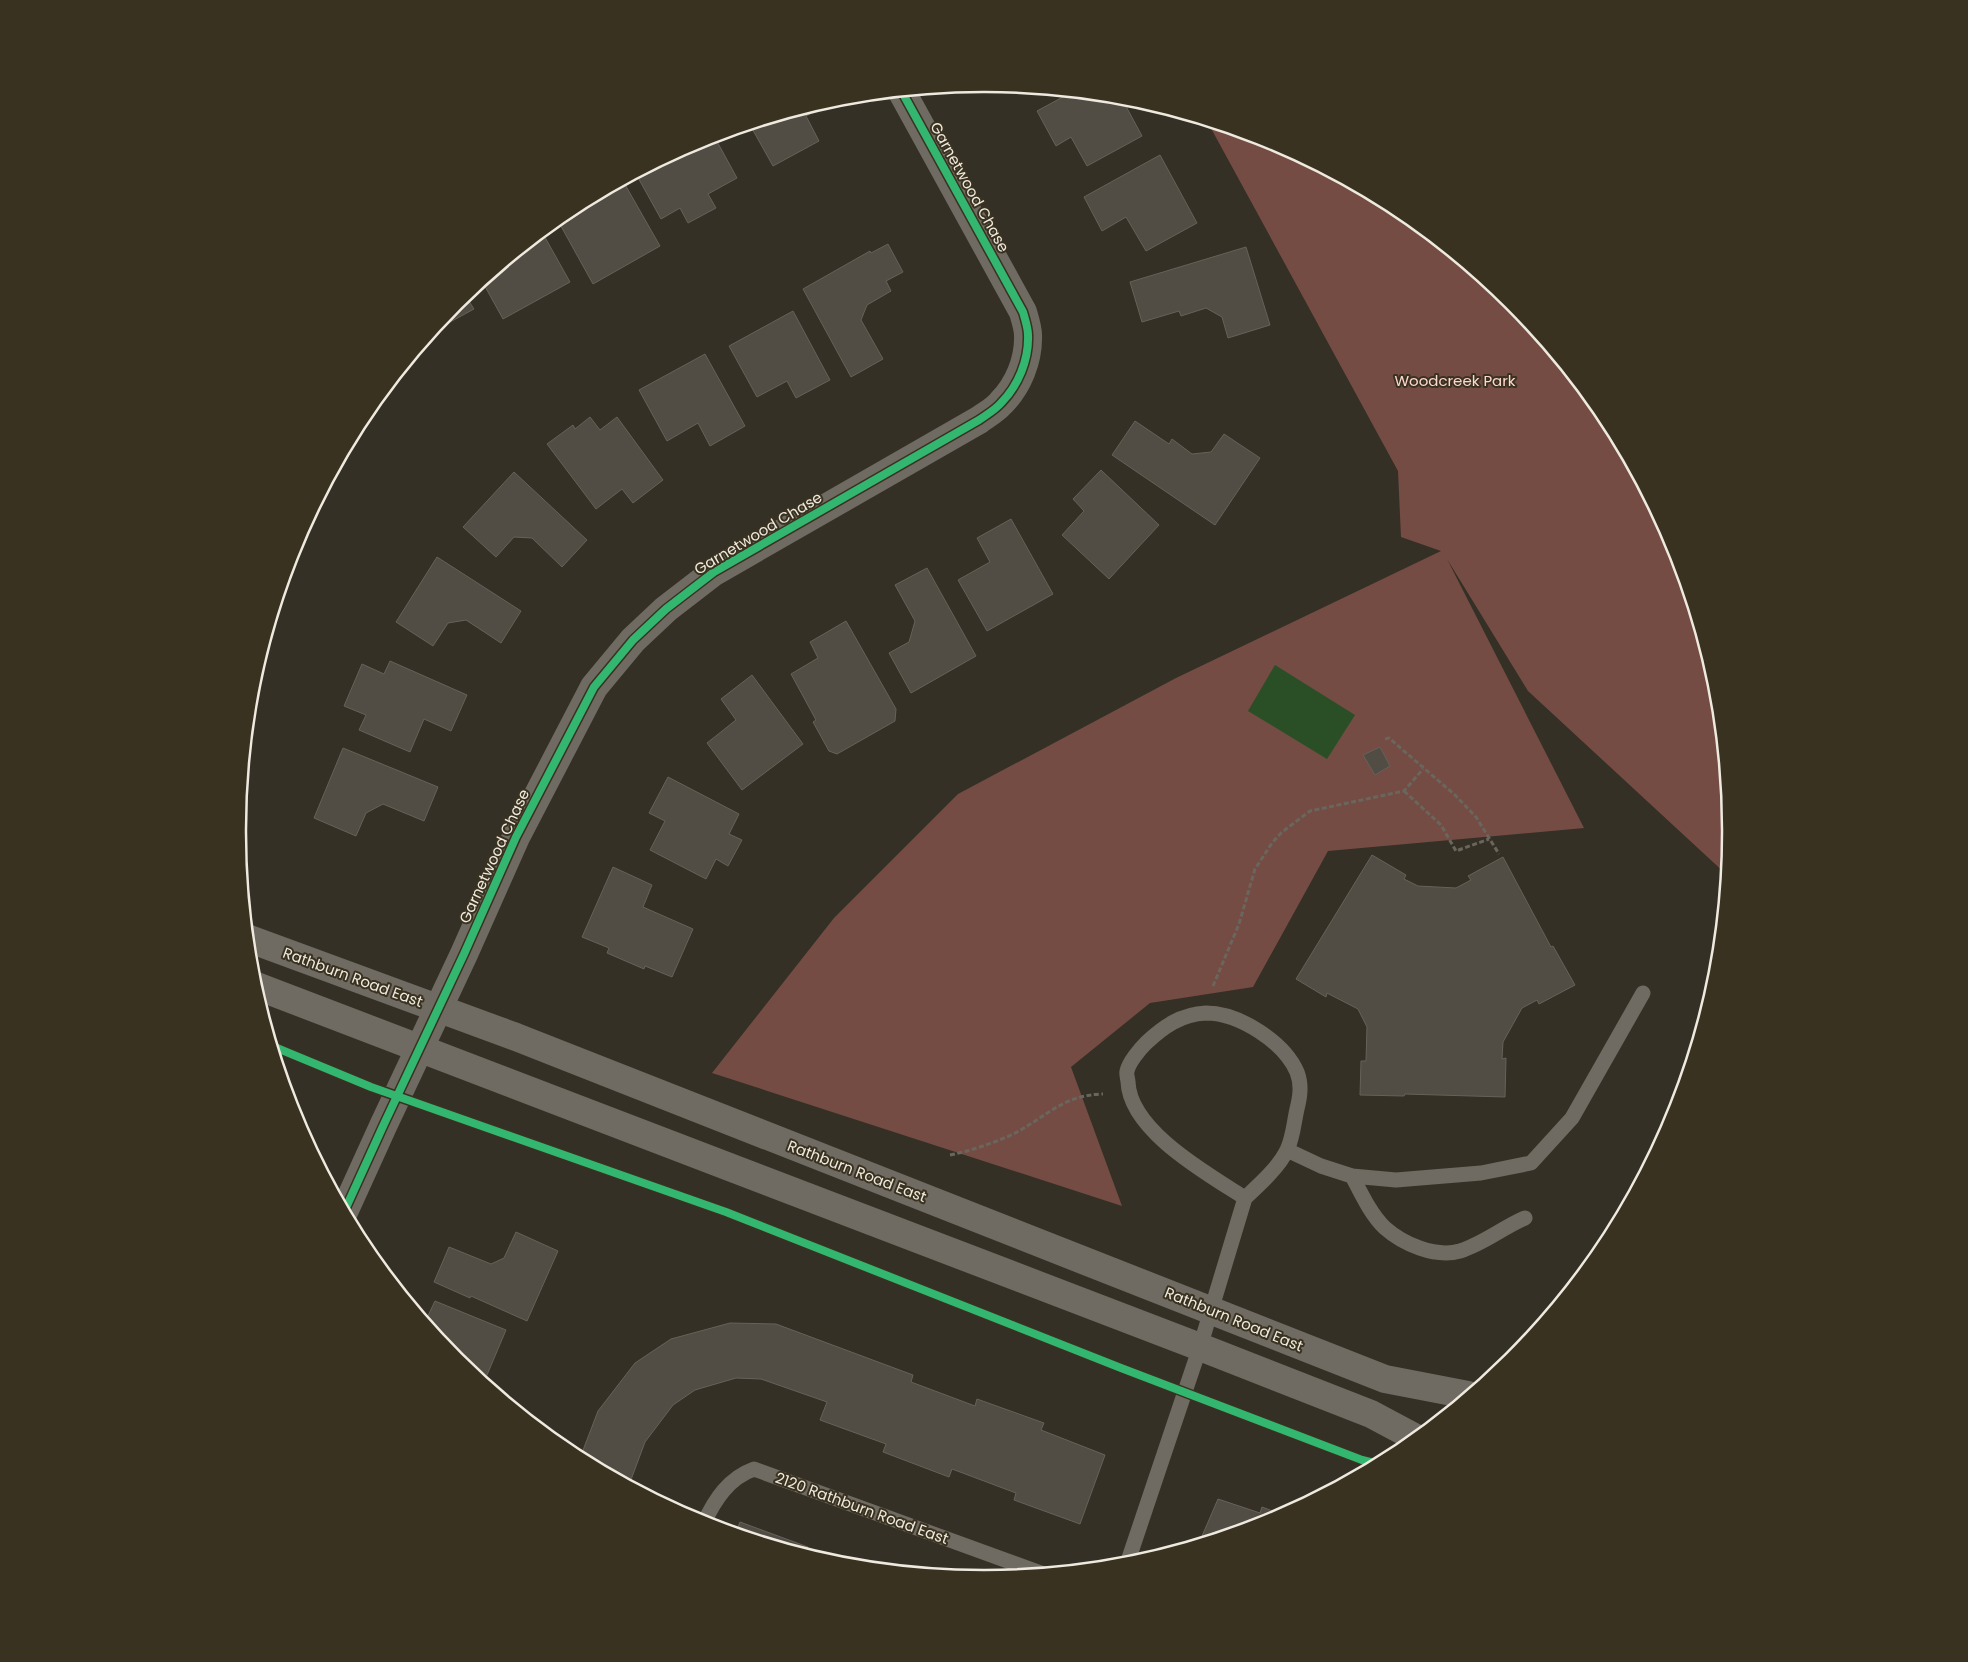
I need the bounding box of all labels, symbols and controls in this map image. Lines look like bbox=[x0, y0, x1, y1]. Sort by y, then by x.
street label: Garnetwood Chase bbox=[925, 118, 1015, 256]
park label: Woodcreek Park bbox=[1394, 370, 1516, 391]
street label: Garnetwood Chase bbox=[690, 486, 826, 580]
street label: Garnetwood Chase bbox=[454, 785, 534, 927]
street label: Rathburn Road East bbox=[280, 942, 426, 1012]
street label: Rathburn Road East bbox=[784, 1135, 930, 1207]
street label: Rathburn Road East bbox=[1162, 1282, 1306, 1356]
street label: 2120 Rathburn Road East bbox=[772, 1467, 952, 1549]

